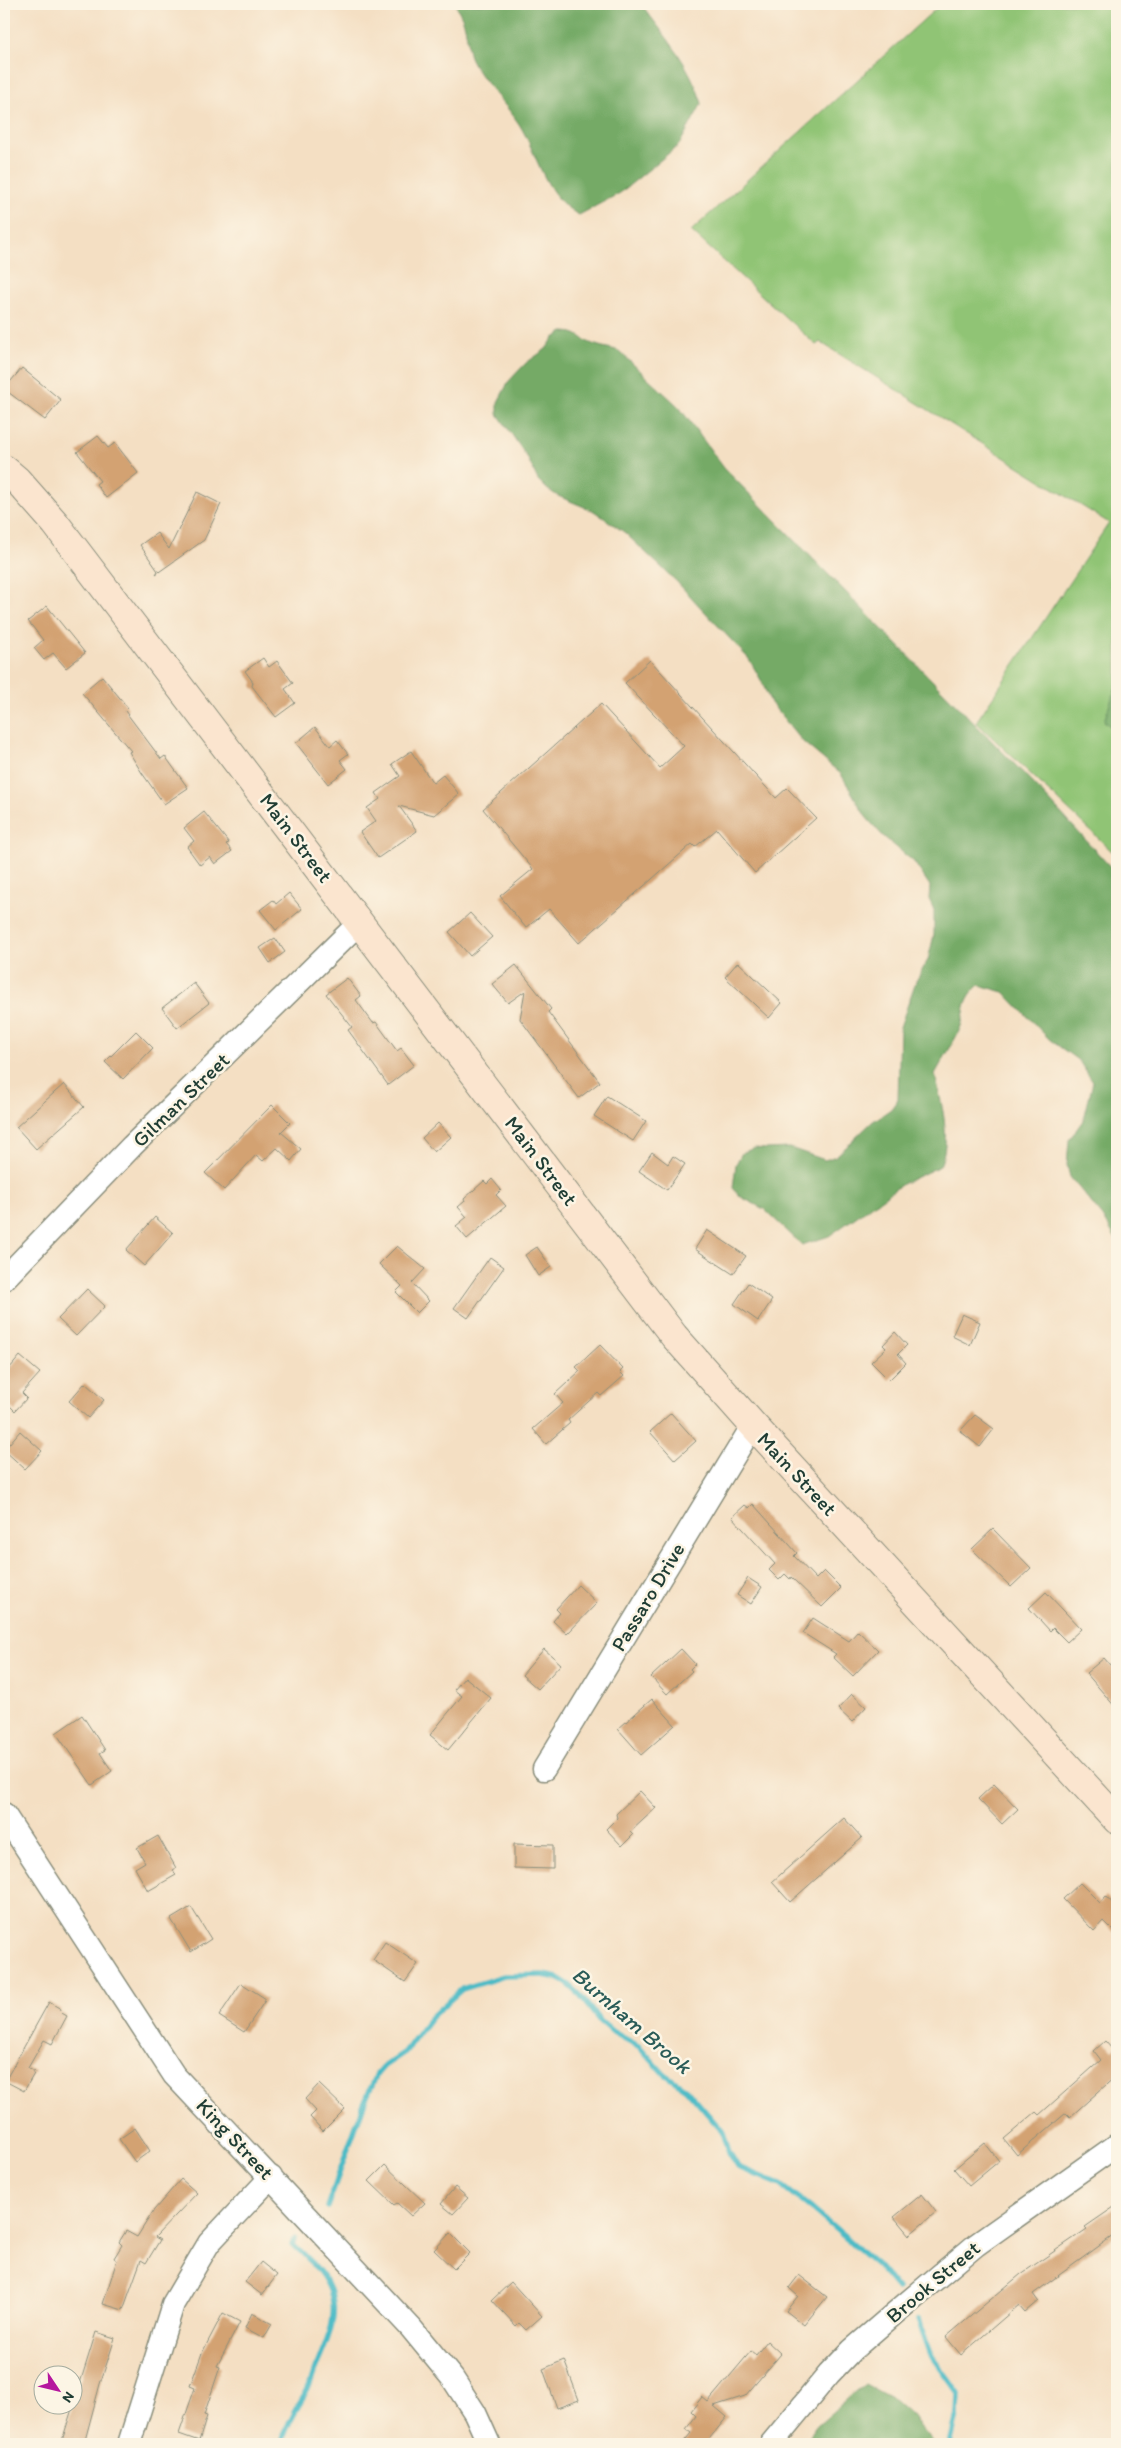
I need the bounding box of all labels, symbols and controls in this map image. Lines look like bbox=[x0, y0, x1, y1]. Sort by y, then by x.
street label: Main Street bbox=[255, 788, 338, 887]
street label: Gilman Street bbox=[127, 1047, 234, 1152]
street label: Main Street bbox=[500, 1111, 583, 1210]
street label: Main Street bbox=[752, 1427, 843, 1521]
street label: Passaro Drive bbox=[605, 1538, 690, 1656]
water label: Burnham Brook bbox=[567, 1961, 698, 2081]
street label: King Street bbox=[191, 2093, 279, 2185]
street label: Brook Street bbox=[881, 2235, 985, 2328]
north arrow bbox=[32, 2366, 82, 2416]
text: N bbox=[59, 2388, 78, 2406]

